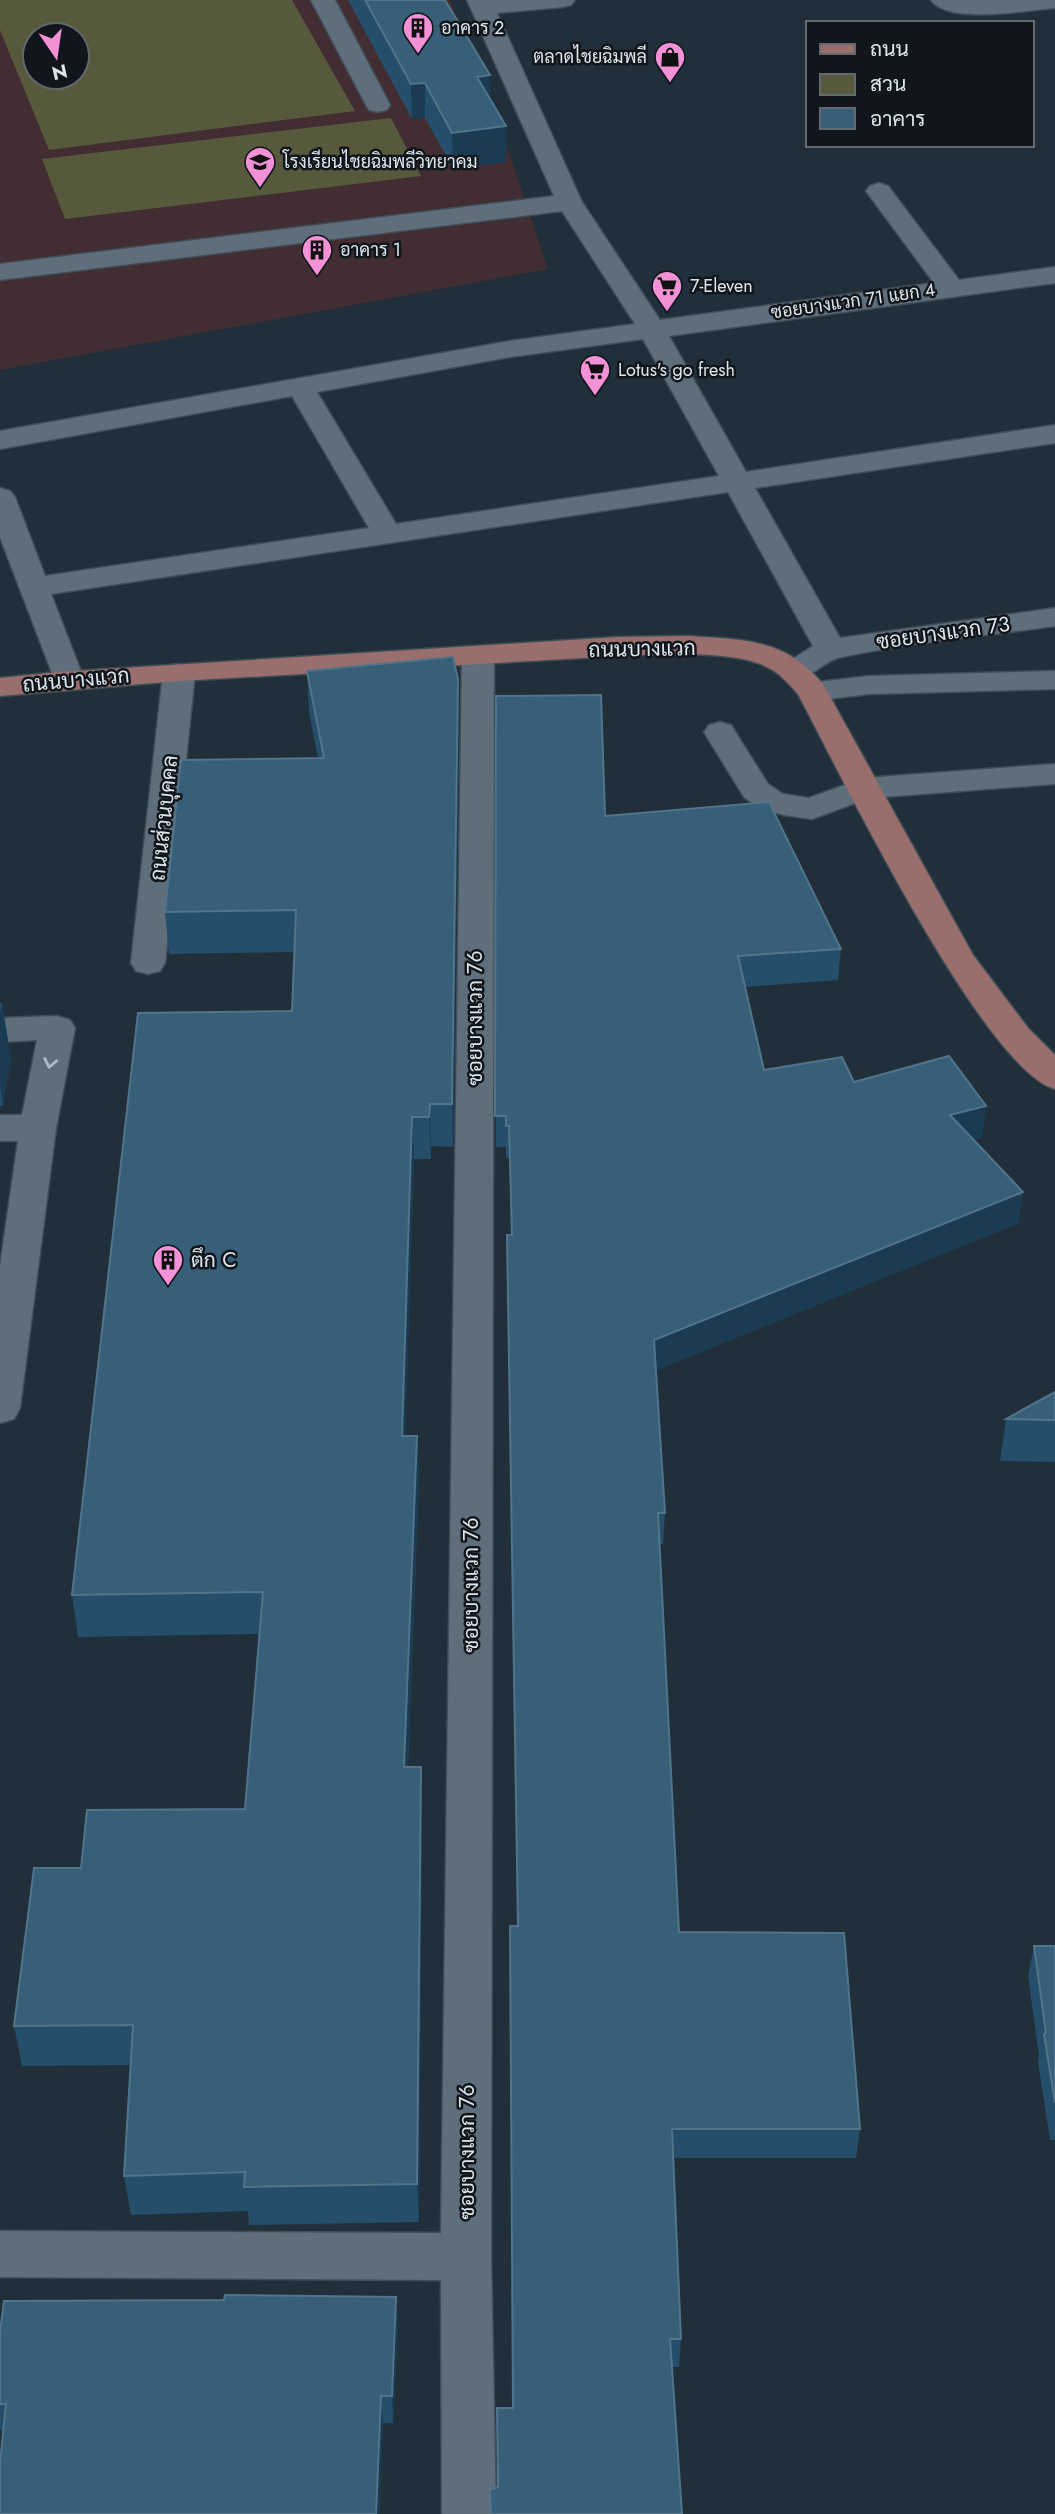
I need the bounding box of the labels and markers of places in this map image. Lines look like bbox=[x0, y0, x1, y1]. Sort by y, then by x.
building icon: อาคาร 2 bbox=[401, 11, 435, 55]
place label: อาคาร 2 bbox=[441, 15, 504, 41]
shop icon: ตลาดไชยฉิมพลี bbox=[653, 40, 687, 84]
place label: ตลาดไชยฉิมพลี bbox=[533, 44, 647, 70]
school or university icon: โรงเรียนไชยฉิมพลีวิทยาคม bbox=[243, 145, 277, 189]
place label: โรงเรียนไชยฉิมพลีวิทยาคม bbox=[282, 149, 478, 175]
building icon: อาคาร 1 bbox=[300, 233, 334, 277]
place label: อาคาร 1 bbox=[340, 237, 401, 263]
supermarket icon: 7-Eleven bbox=[650, 269, 684, 313]
place label: 7-Eleven bbox=[690, 273, 753, 299]
supermarket icon: Lotus's go fresh bbox=[578, 353, 612, 397]
place label: Lotus's go fresh bbox=[618, 357, 735, 383]
building icon: ตึก C bbox=[151, 1243, 185, 1287]
place label: ตึก C bbox=[191, 1245, 237, 1275]

